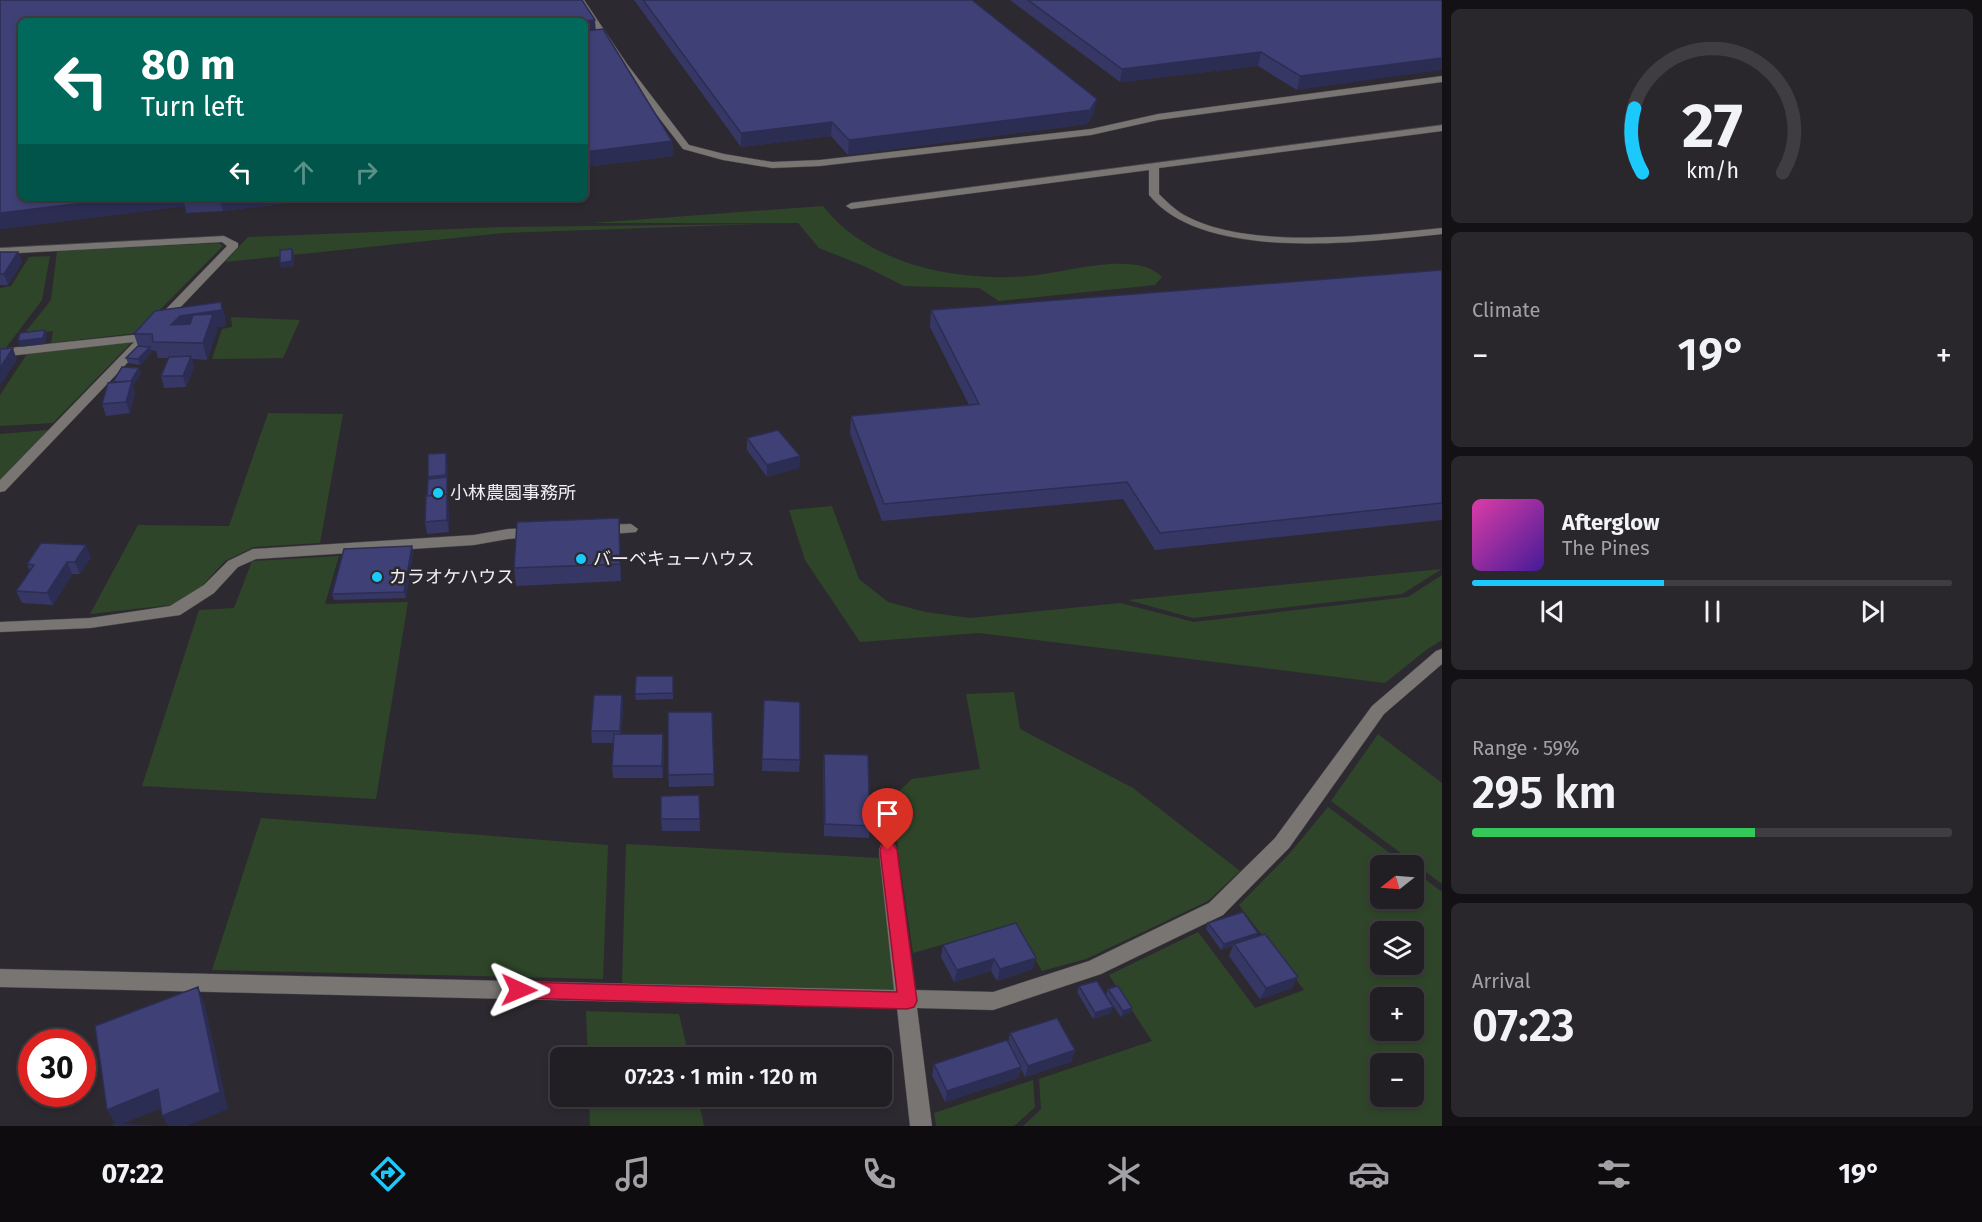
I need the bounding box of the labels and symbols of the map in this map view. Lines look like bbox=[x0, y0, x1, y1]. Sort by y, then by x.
place label: 小林農園事務所 bbox=[450, 482, 576, 504]
marker: 小林農園事務所 bbox=[431, 486, 445, 500]
place label: バーベキューハウス bbox=[593, 548, 755, 570]
marker: バーベキューハウス bbox=[574, 552, 588, 566]
place label: カラオケハウス bbox=[389, 566, 514, 588]
marker: カラオケハウス bbox=[370, 570, 384, 584]
pin bbox=[862, 788, 913, 850]
north arrow bbox=[1370, 855, 1424, 909]
position arrow bbox=[487, 958, 551, 1022]
speed limit sign: 30 bbox=[18, 1029, 96, 1107]

